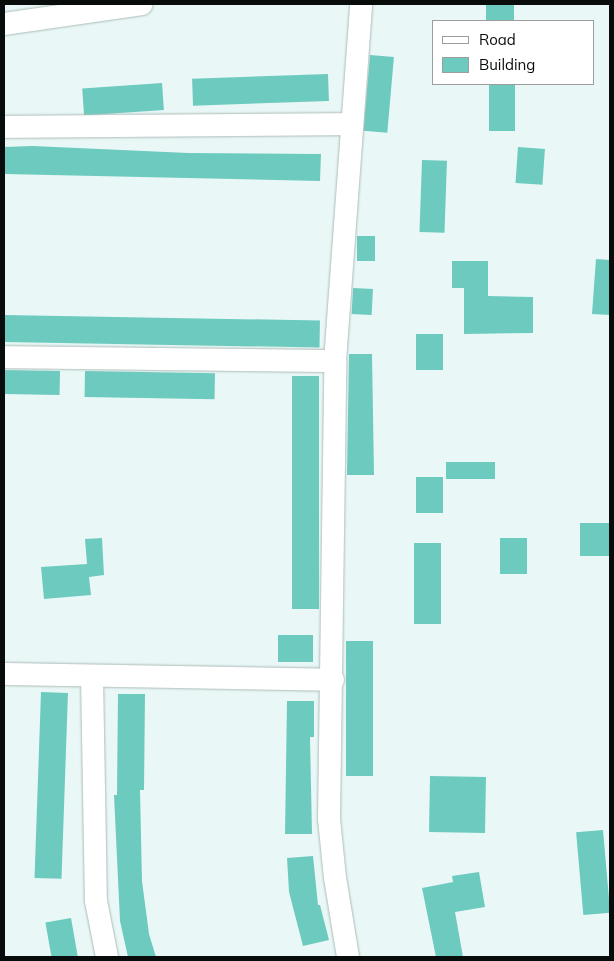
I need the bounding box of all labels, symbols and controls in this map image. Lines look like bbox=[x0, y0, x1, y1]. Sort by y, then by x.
legend bbox=[432, 20, 594, 85]
text: Road bbox=[479, 30, 516, 49]
text: Building bbox=[479, 55, 535, 74]

